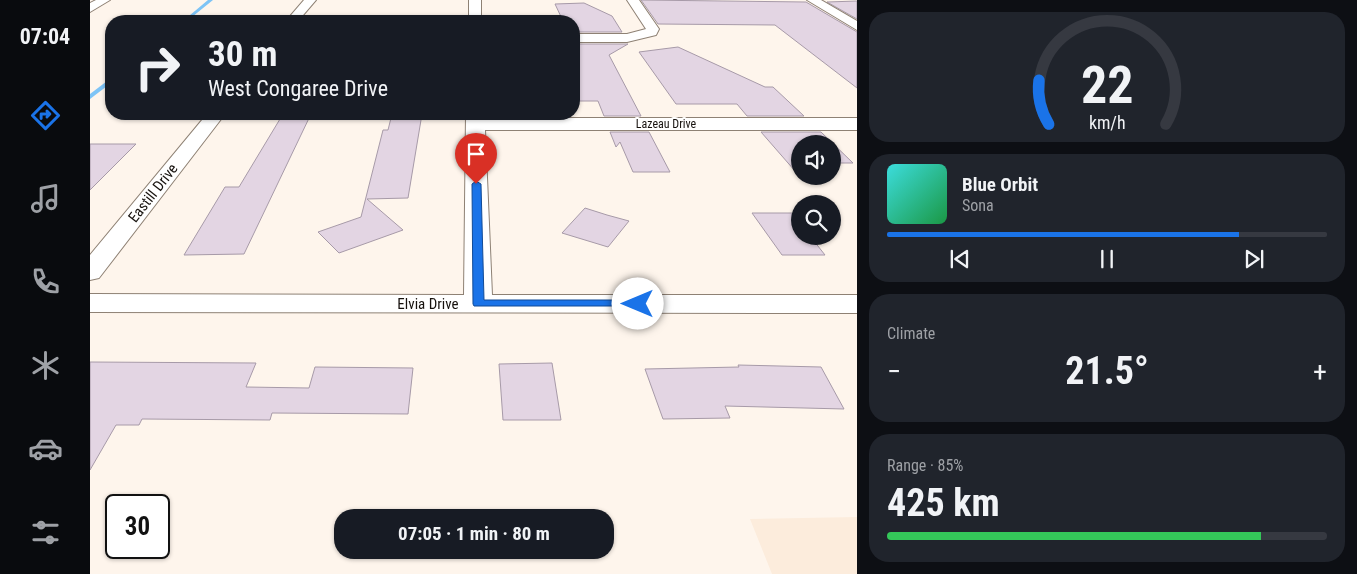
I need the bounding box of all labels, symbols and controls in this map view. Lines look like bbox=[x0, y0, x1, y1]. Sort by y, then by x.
text: 07:04 bbox=[20, 24, 70, 49]
text: 30 m bbox=[208, 34, 277, 75]
icon: right bbox=[125, 35, 190, 100]
text: 22 bbox=[1081, 55, 1133, 116]
text: West Congaree Drive bbox=[208, 76, 388, 101]
icon: directions bbox=[28, 98, 63, 133]
text: km/h bbox=[1089, 112, 1125, 133]
street label: Lazeau Drive bbox=[636, 117, 697, 131]
pin bbox=[455, 133, 497, 184]
map controls bbox=[791, 135, 841, 245]
button: sound bbox=[791, 135, 841, 185]
icon: arrive bbox=[462, 140, 490, 168]
street label: Eastill Drive bbox=[124, 160, 182, 226]
text: Blue Orbit bbox=[962, 173, 1038, 196]
icon: music bbox=[28, 181, 63, 216]
button: search bbox=[791, 195, 841, 245]
text: Sona bbox=[962, 196, 994, 215]
icon: previous bbox=[946, 245, 974, 273]
icon: pause bbox=[1093, 245, 1121, 273]
icon: next bbox=[1240, 245, 1268, 273]
icon: phone bbox=[28, 264, 63, 299]
position arrow bbox=[611, 277, 663, 329]
street label: Elvia Drive bbox=[397, 295, 459, 313]
text: Climate bbox=[887, 324, 935, 343]
icon: climate bbox=[28, 348, 63, 383]
text: 21.5° bbox=[1065, 349, 1149, 393]
text: − bbox=[887, 355, 901, 388]
text: + bbox=[1313, 355, 1327, 388]
icon: car bbox=[28, 431, 63, 466]
text: Range · 85% bbox=[887, 456, 963, 475]
text: 425 km bbox=[887, 481, 1000, 525]
speed limit sign: 30 bbox=[105, 494, 170, 559]
icon: filters bbox=[28, 515, 63, 550]
text: 07:05 · 1 min · 80 m bbox=[398, 522, 550, 545]

